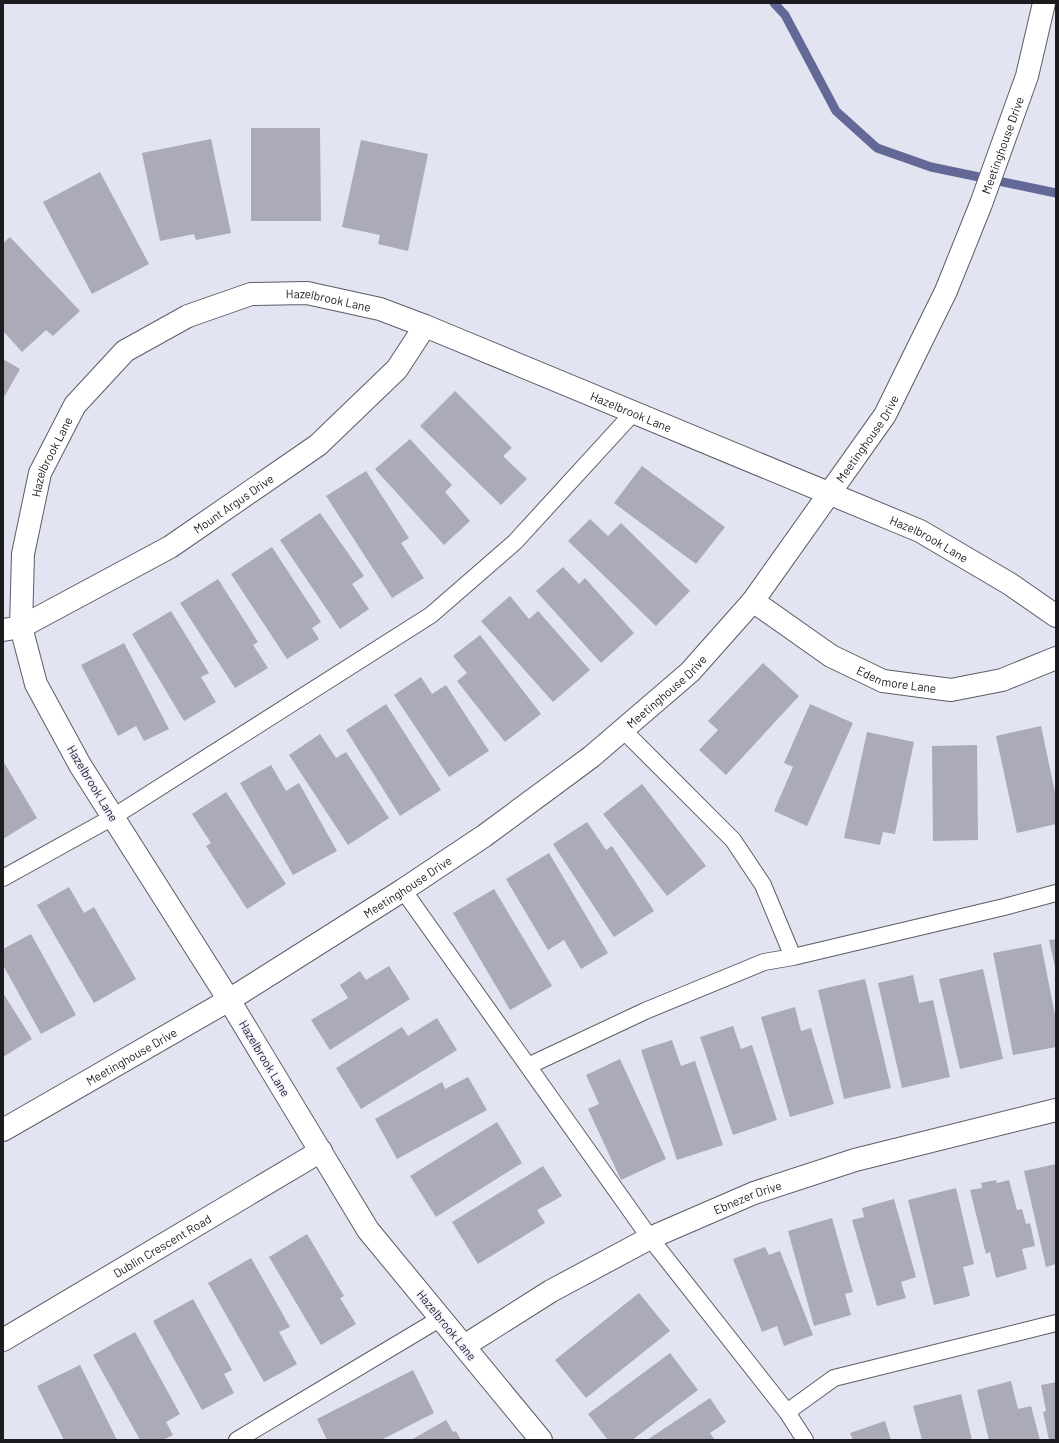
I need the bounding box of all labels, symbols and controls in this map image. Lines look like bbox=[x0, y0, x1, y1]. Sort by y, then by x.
street label: Meetinghouse Drive bbox=[978, 95, 1026, 196]
street label: Hazelbrook Lane bbox=[286, 286, 372, 314]
street label: Hazelbrook Lane bbox=[589, 388, 674, 434]
street label: Meetinghouse Drive bbox=[833, 392, 901, 485]
street label: Hazelbrook Lane bbox=[28, 414, 75, 498]
street label: Mount Argus Drive bbox=[190, 471, 276, 536]
street label: Hazelbrook Lane bbox=[888, 512, 971, 565]
street label: Meetinghouse Drive bbox=[624, 652, 709, 730]
street label: Edenmore Lane bbox=[855, 663, 937, 695]
street label: Hazelbrook Lane bbox=[65, 742, 121, 824]
street label: Meetinghouse Drive bbox=[361, 853, 454, 920]
street label: Hazelbrook Lane bbox=[237, 1017, 293, 1099]
street label: Meetinghouse Drive bbox=[83, 1025, 179, 1088]
street label: Ebnezer Drive bbox=[711, 1178, 783, 1217]
street label: Dublin Crescent Road bbox=[111, 1211, 213, 1280]
street label: Hazelbrook Lane bbox=[414, 1287, 480, 1363]

